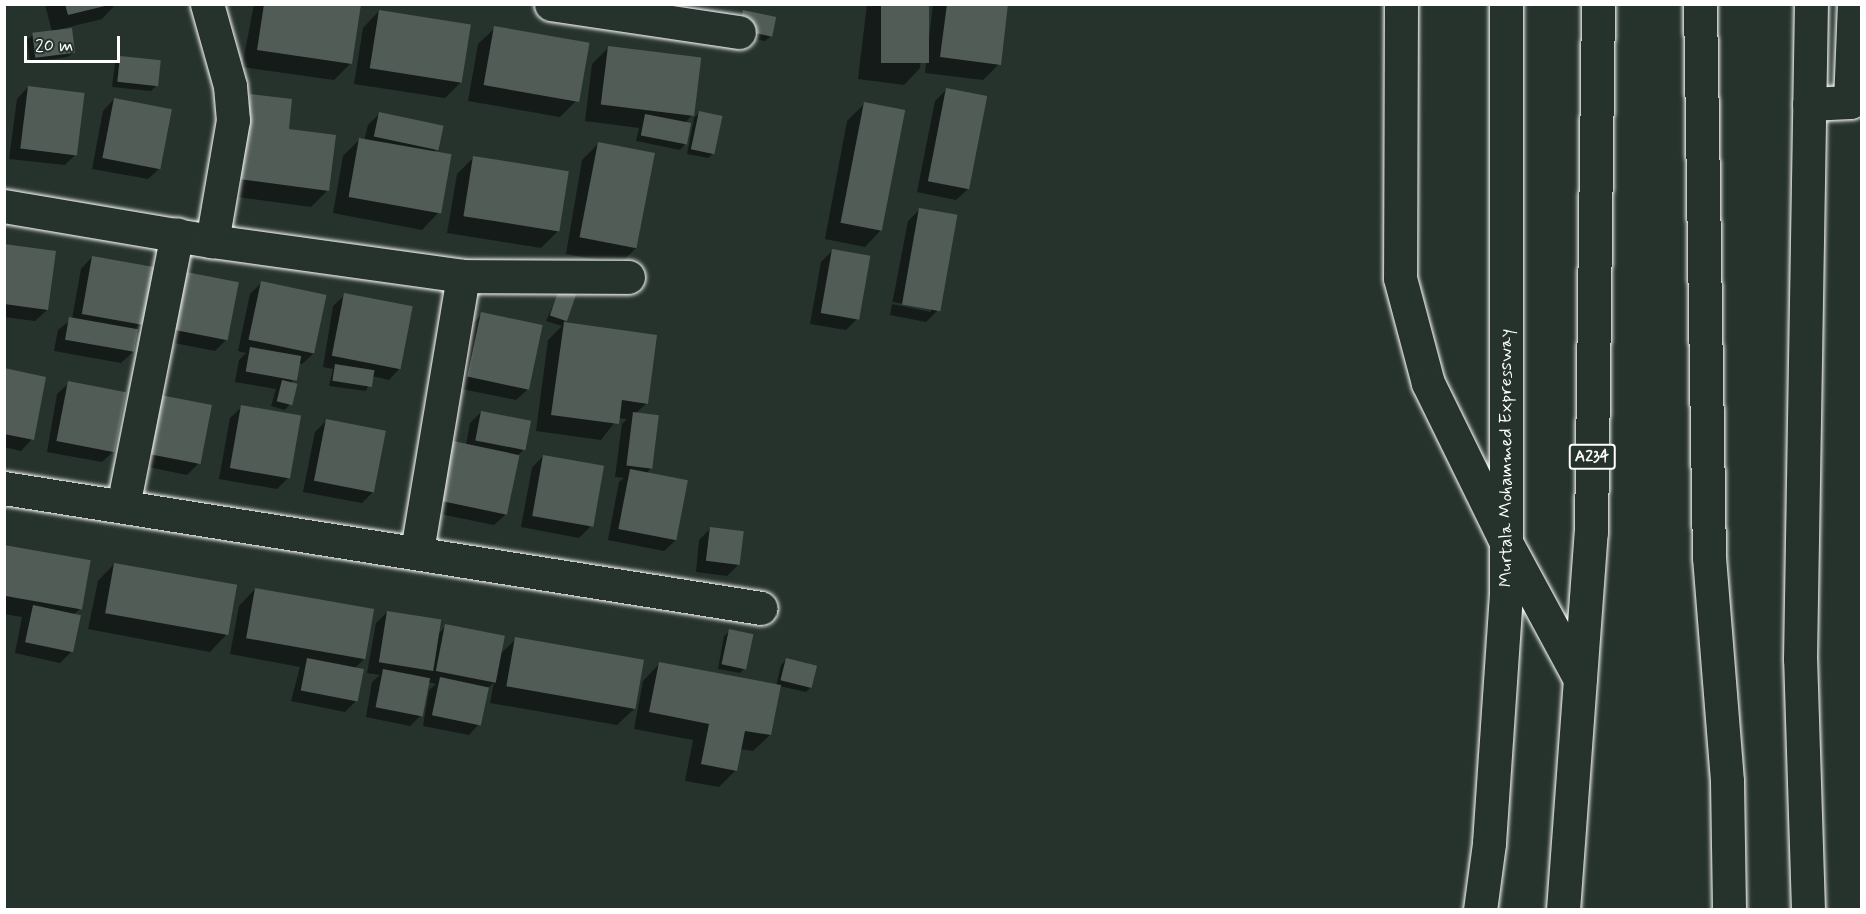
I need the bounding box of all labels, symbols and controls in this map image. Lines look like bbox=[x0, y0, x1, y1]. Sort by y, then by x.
scale bar bbox=[27, 24, 123, 62]
text: 20 m bbox=[35, 34, 73, 58]
street label: Murtala Mohammed Expressway bbox=[1495, 327, 1517, 589]
road number: A234 bbox=[1568, 444, 1616, 470]

